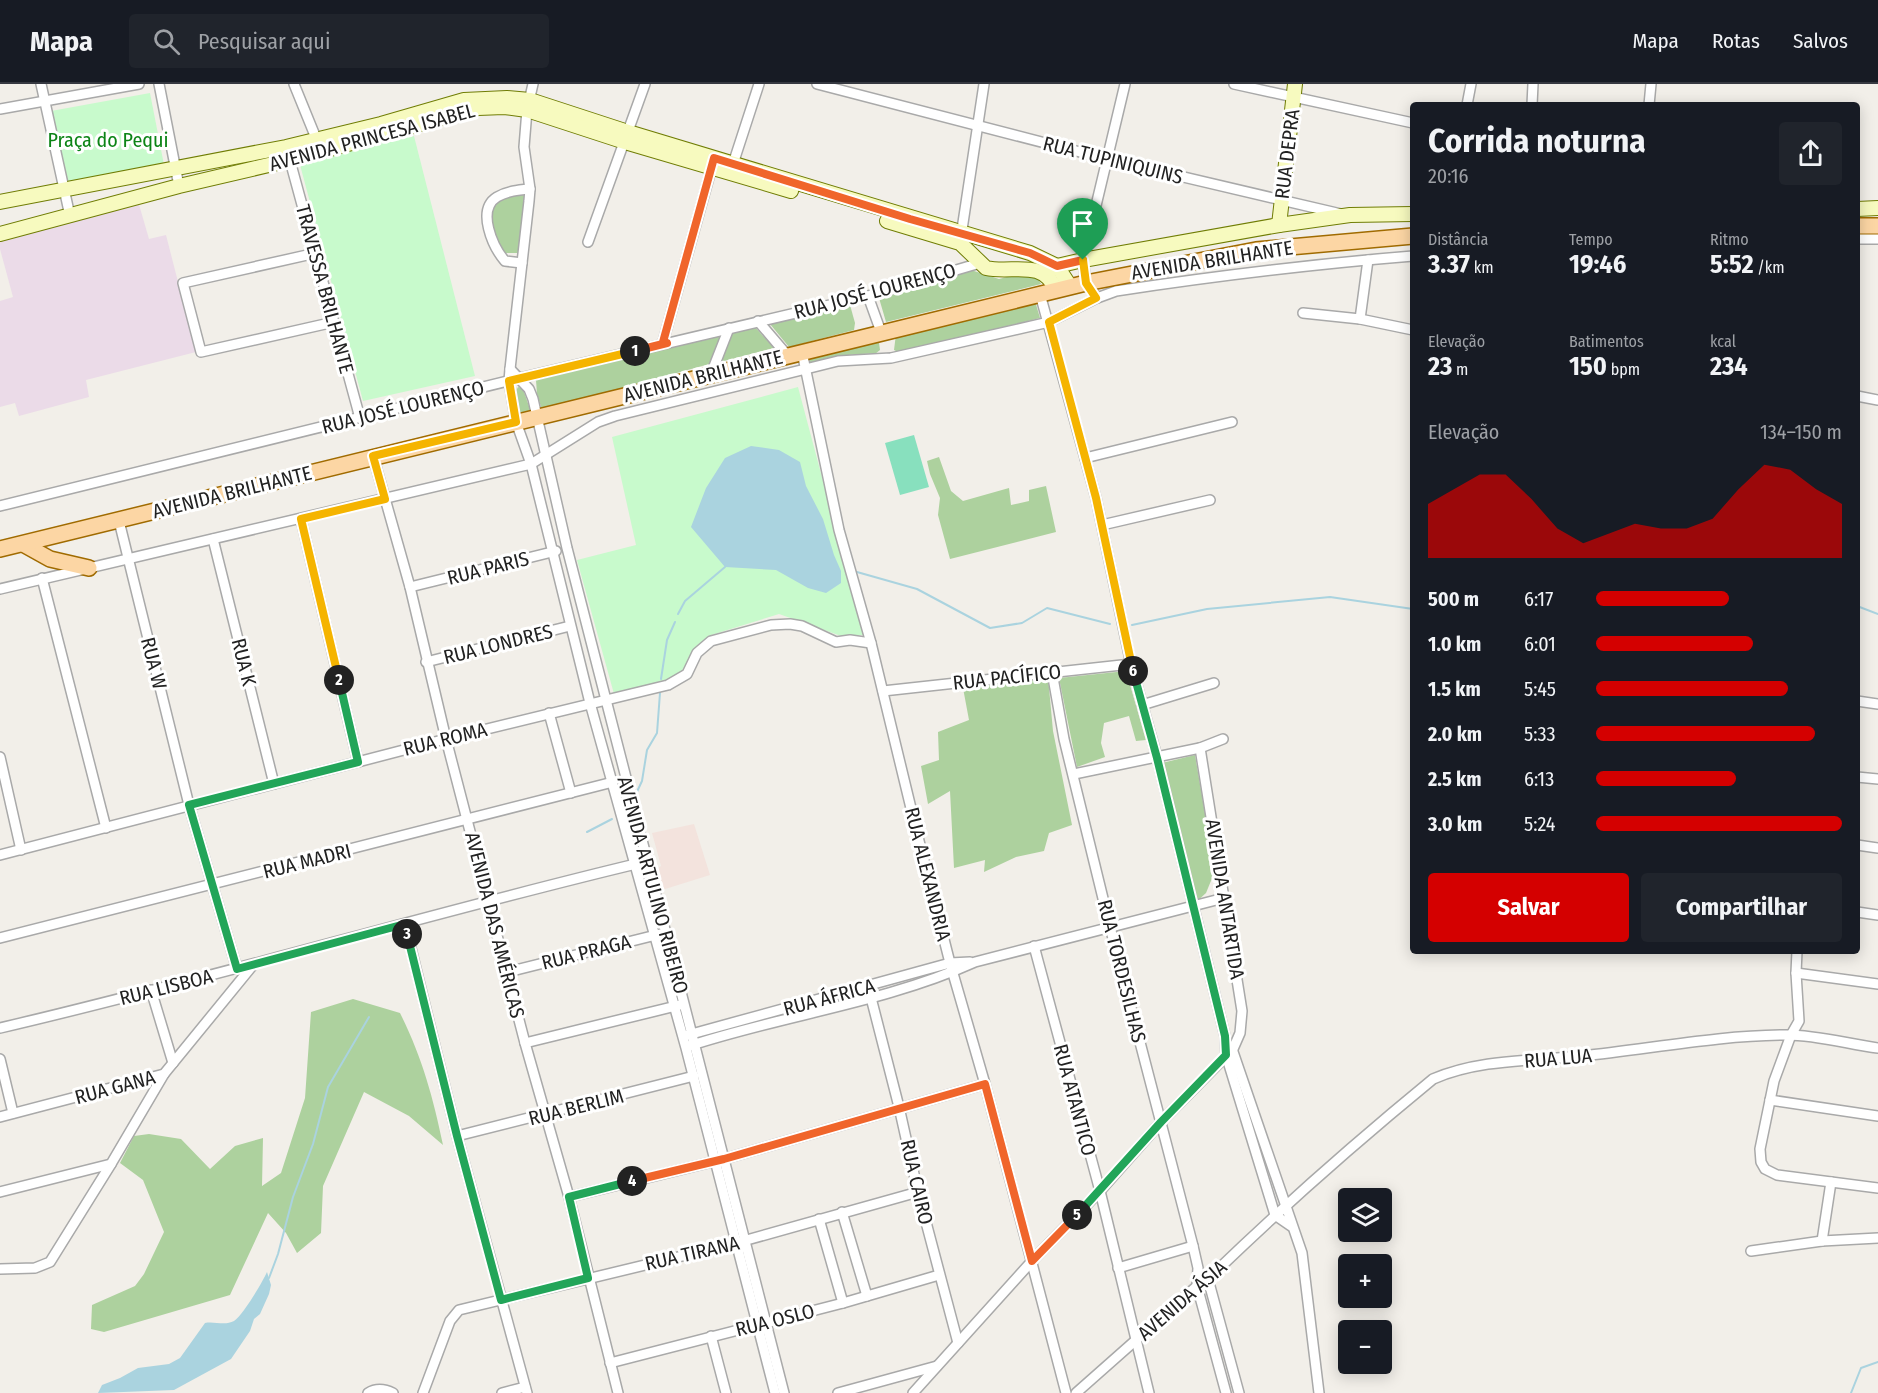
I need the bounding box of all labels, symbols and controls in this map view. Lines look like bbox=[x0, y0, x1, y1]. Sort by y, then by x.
search box bbox=[129, 14, 549, 68]
text: Mapa bbox=[30, 25, 93, 58]
icon: search bbox=[150, 25, 183, 58]
text: Pesquisar aqui bbox=[198, 28, 330, 55]
text: Mapa bbox=[1632, 28, 1679, 54]
text: Rotas bbox=[1712, 28, 1760, 54]
text: Salvos bbox=[1793, 28, 1848, 54]
street label: AVENIDA PRINCESA ISABEL bbox=[267, 98, 477, 176]
street label: RUA DEPRA bbox=[1270, 107, 1304, 200]
text: Corrida noturna bbox=[1428, 121, 1646, 161]
button: share bbox=[1779, 122, 1842, 185]
park label: Praça do Pequi bbox=[48, 128, 168, 152]
street label: RUA TUPINIQUINS bbox=[1041, 131, 1185, 189]
text: 20:16 bbox=[1428, 164, 1468, 188]
pin bbox=[1057, 198, 1108, 260]
street label: TRAVESSA BRILHANTE bbox=[291, 202, 359, 376]
icon: arrive bbox=[1066, 207, 1099, 240]
text: Distância bbox=[1428, 230, 1488, 249]
text: Tempo bbox=[1569, 230, 1613, 249]
text: Ritmo bbox=[1710, 230, 1749, 249]
street label: AVENIDA BRILHANTE bbox=[1130, 235, 1294, 285]
text: 3.37 bbox=[1428, 249, 1470, 280]
text: 19:46 bbox=[1569, 249, 1626, 280]
text: 5:52 bbox=[1710, 249, 1753, 280]
street label: RUA JOSÉ LOURENÇO bbox=[791, 258, 959, 325]
text: km bbox=[1470, 258, 1493, 277]
text: /km bbox=[1753, 258, 1784, 277]
text: Elevação bbox=[1428, 332, 1485, 351]
text: Batimentos bbox=[1569, 332, 1644, 351]
text: kcal bbox=[1710, 332, 1736, 351]
pin: 1 bbox=[620, 336, 650, 366]
text: 1 bbox=[632, 341, 638, 360]
street label: AVENIDA BRILHANTE bbox=[621, 345, 785, 407]
text: 23 bbox=[1428, 351, 1452, 382]
text: 150 bbox=[1569, 351, 1607, 382]
text: 234 bbox=[1710, 351, 1748, 382]
text: m bbox=[1452, 360, 1468, 379]
text: bpm bbox=[1607, 360, 1640, 379]
street label: RUA JOSÉ LOURENÇO bbox=[319, 375, 487, 440]
text: Elevação bbox=[1428, 420, 1499, 444]
text: 134–150 m bbox=[1760, 420, 1842, 444]
street label: AVENIDA BRILHANTE bbox=[150, 461, 314, 523]
street label: RUA PARIS bbox=[445, 546, 531, 590]
text: 500 m bbox=[1428, 587, 1479, 611]
text: 6:17 bbox=[1524, 587, 1553, 611]
street label: RUA LONDRES bbox=[441, 619, 555, 669]
text: 1.0 km bbox=[1428, 632, 1481, 656]
text: 6:01 bbox=[1524, 632, 1556, 656]
street label: RUA W bbox=[136, 635, 172, 691]
street label: RUA K bbox=[227, 636, 262, 689]
pin: 6 bbox=[1118, 656, 1148, 686]
street label: RUA PACÍFICO bbox=[952, 659, 1062, 695]
text: 6 bbox=[1129, 661, 1137, 680]
pin: 2 bbox=[324, 665, 354, 695]
text: 2 bbox=[335, 670, 343, 689]
text: 1.5 km bbox=[1428, 677, 1481, 701]
text: 5:45 bbox=[1524, 677, 1556, 701]
street label: RUA ROMA bbox=[401, 717, 490, 761]
text: 2.0 km bbox=[1428, 722, 1482, 746]
text: 5:33 bbox=[1524, 722, 1556, 746]
text: 2.5 km bbox=[1428, 767, 1481, 791]
text: 6:13 bbox=[1524, 767, 1554, 791]
street label: AVENIDA ARTULINO RIBEIRO bbox=[612, 774, 694, 996]
street label: RUA ALEXANDRIA bbox=[900, 805, 956, 944]
text: 3.0 km bbox=[1428, 812, 1482, 836]
text: 5:24 bbox=[1524, 812, 1556, 836]
street label: AVENIDA ANTARTIDA bbox=[1200, 817, 1250, 981]
street label: AVENIDA DAS AMÉRICAS bbox=[460, 829, 530, 1021]
street label: RUA MADRI bbox=[260, 838, 354, 884]
button: Salvar bbox=[1428, 873, 1629, 942]
button: Compartilhar bbox=[1641, 873, 1842, 942]
street label: RUA TORDESILHAS bbox=[1093, 897, 1151, 1045]
pin: 3 bbox=[392, 919, 422, 949]
text: 3 bbox=[403, 924, 411, 943]
street label: RUA PRAGA bbox=[539, 929, 634, 975]
street label: RUA LISBOA bbox=[117, 964, 216, 1010]
street label: RUA ÁFRICA bbox=[781, 973, 878, 1021]
street label: RUA ATANTICO bbox=[1049, 1041, 1101, 1159]
street label: RUA LUA bbox=[1523, 1043, 1593, 1073]
street label: RUA GANA bbox=[72, 1065, 158, 1109]
street label: RUA BERLIM bbox=[526, 1084, 626, 1130]
street label: RUA CAIRO bbox=[896, 1137, 938, 1227]
pin: 4 bbox=[617, 1166, 647, 1196]
text: 4 bbox=[628, 1171, 636, 1190]
map controls bbox=[1338, 1188, 1392, 1374]
button: layers bbox=[1338, 1188, 1392, 1242]
pin: 5 bbox=[1062, 1200, 1092, 1230]
text: 5 bbox=[1073, 1205, 1081, 1224]
street label: RUA TIRANA bbox=[642, 1230, 742, 1276]
button: + bbox=[1338, 1254, 1392, 1308]
street label: AVENIDA ÁSIA bbox=[1133, 1255, 1232, 1345]
street label: RUA OSLO bbox=[733, 1299, 817, 1341]
button: − bbox=[1338, 1320, 1392, 1374]

